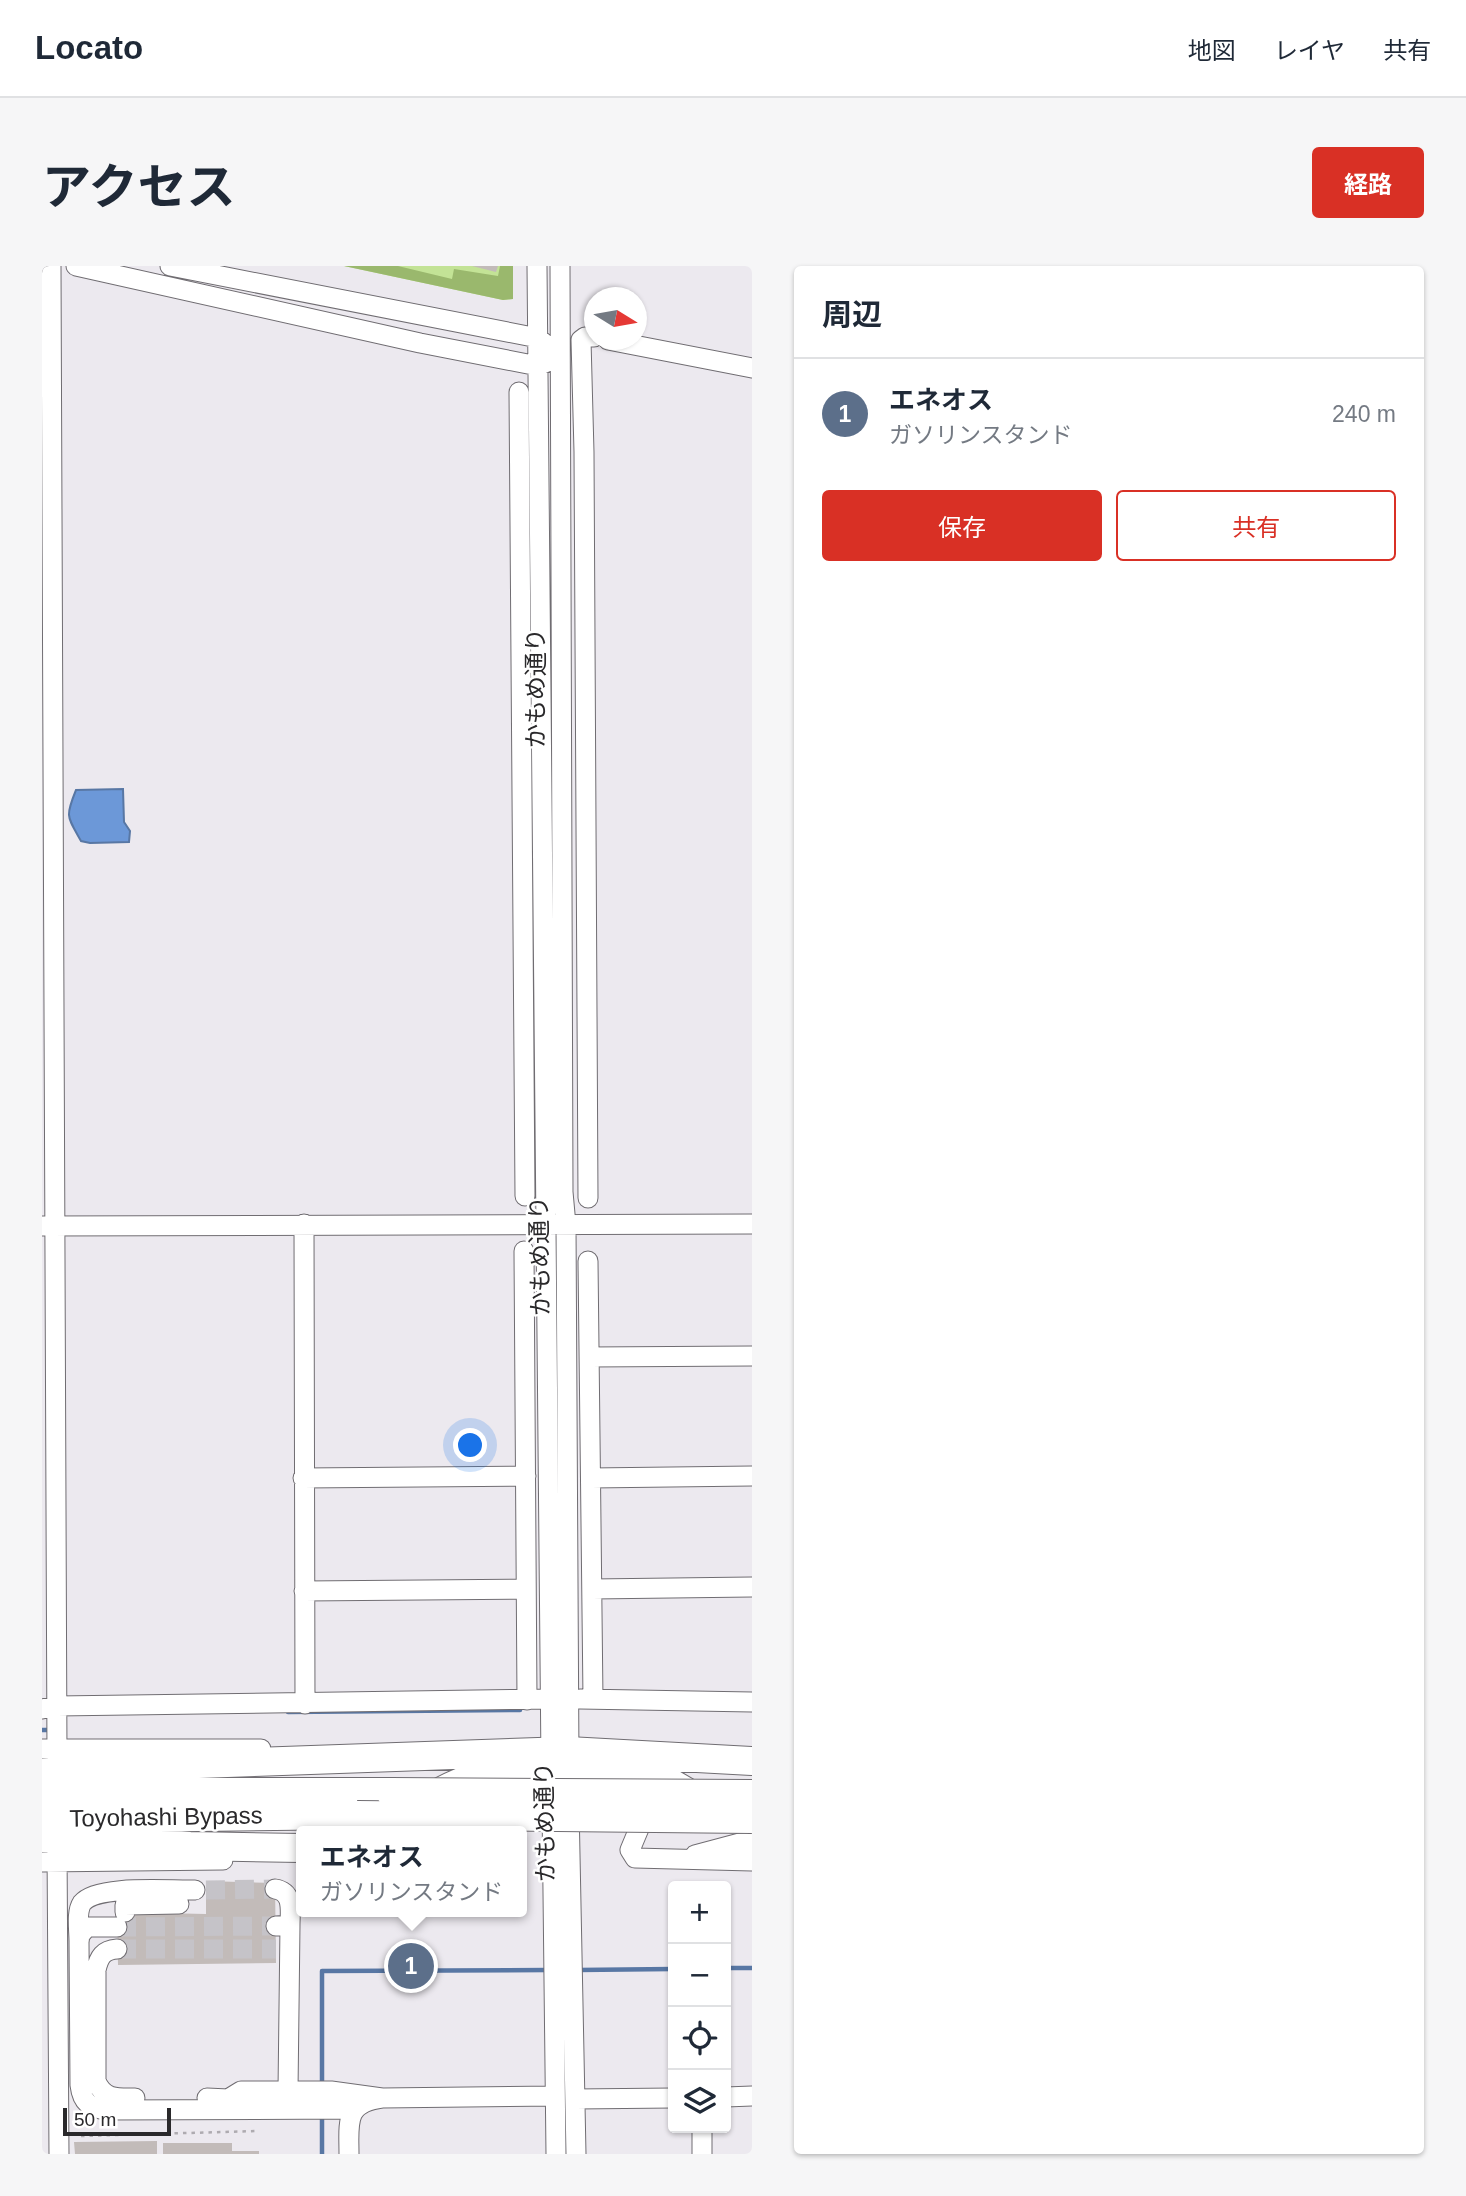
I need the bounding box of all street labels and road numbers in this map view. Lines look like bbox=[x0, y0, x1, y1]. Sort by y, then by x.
street label: かもめ通り bbox=[522, 628, 549, 748]
street label: かもめ通り bbox=[525, 1196, 554, 1316]
street label: かもめ通り bbox=[530, 1762, 559, 1882]
street label: Toyohashi Bypass bbox=[69, 1801, 263, 1832]

